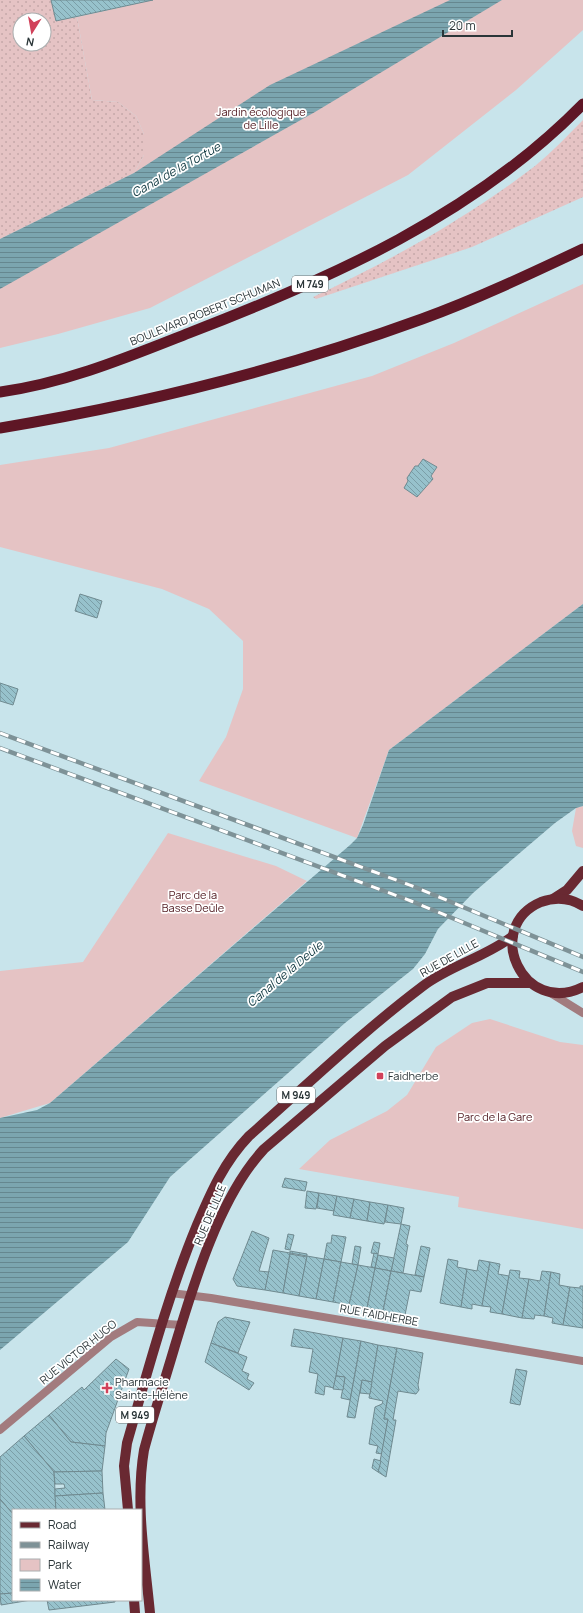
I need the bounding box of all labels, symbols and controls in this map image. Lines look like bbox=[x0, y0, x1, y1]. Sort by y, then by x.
north arrow bbox=[12, 12, 52, 52]
scale bar bbox=[443, 12, 512, 38]
text: 20 m bbox=[449, 17, 476, 34]
text: N bbox=[25, 34, 35, 50]
park label: Jardin écologique de Lille bbox=[216, 104, 306, 132]
water label: Canal de la Tortue bbox=[128, 138, 224, 201]
street label: BOULEVARD ROBERT SCHUMAN bbox=[128, 275, 282, 349]
road number: M 749 bbox=[292, 276, 328, 292]
park label: Parc de la Basse Deûle bbox=[162, 887, 225, 915]
street label: RUE DE LILLE bbox=[417, 935, 481, 980]
water label: Canal de la Deûle bbox=[243, 936, 327, 1011]
place label: Faidherbe bbox=[388, 1068, 439, 1083]
marker: Faidherbe bbox=[375, 1071, 385, 1081]
road number: M 949 bbox=[277, 1087, 315, 1103]
park label: Parc de la Gare bbox=[458, 1109, 533, 1124]
street label: RUE DE LILLE bbox=[190, 1182, 229, 1248]
street label: RUE FAIDHERBE bbox=[339, 1300, 419, 1329]
street label: RUE VICTOR HUGO bbox=[36, 1316, 119, 1387]
place label: Pharmacie Sainte-Hélène bbox=[115, 1374, 189, 1402]
marker: Pharmacie Sainte-Hélène bbox=[102, 1383, 112, 1393]
road number: M 949 bbox=[116, 1407, 154, 1423]
legend bbox=[12, 1509, 142, 1601]
text: Road bbox=[48, 1516, 76, 1533]
text: Railway bbox=[48, 1536, 90, 1553]
text: Park bbox=[48, 1556, 73, 1573]
text: Water bbox=[48, 1576, 82, 1593]

